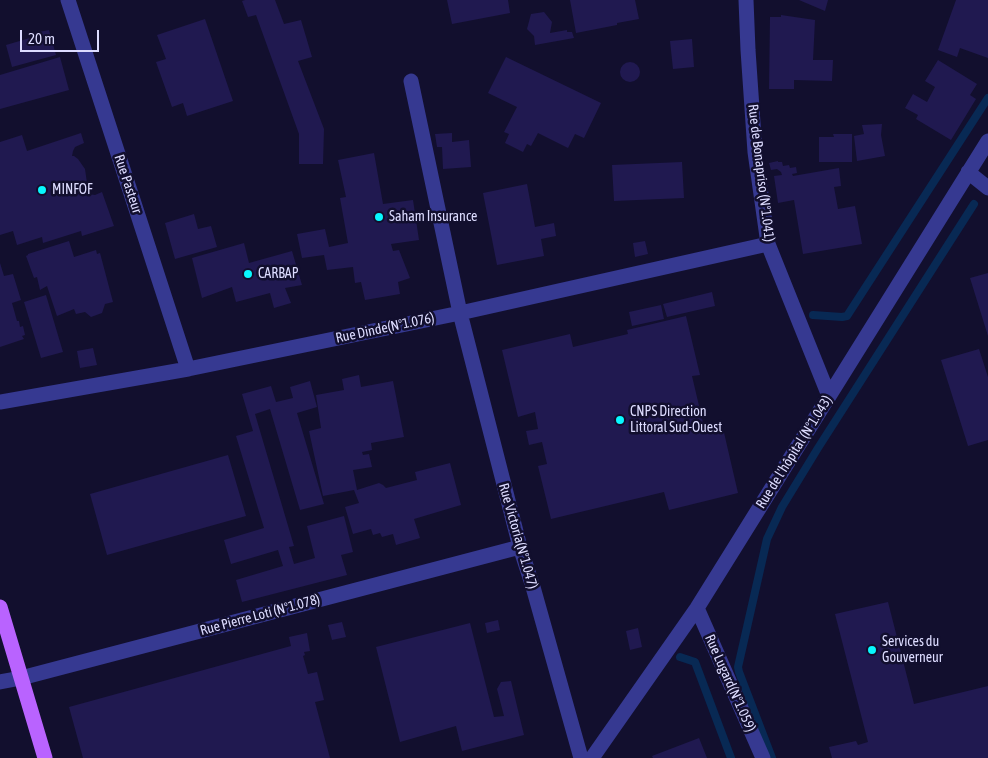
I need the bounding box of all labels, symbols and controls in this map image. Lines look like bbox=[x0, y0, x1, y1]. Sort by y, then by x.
scale bar bbox=[22, 20, 101, 52]
text: 20 m bbox=[28, 30, 55, 47]
street label: Rue de Bonapriso (N°1.041) bbox=[744, 103, 778, 243]
street label: Rue Pasteur bbox=[111, 152, 145, 216]
place label: MINFOF bbox=[52, 182, 93, 198]
marker: MINFOF bbox=[36, 184, 48, 196]
place label: Saham Insurance bbox=[389, 209, 477, 225]
marker: Saham Insurance bbox=[373, 211, 385, 223]
place label: CARBAP bbox=[258, 266, 299, 282]
marker: CARBAP bbox=[242, 268, 254, 280]
street label: Rue Dinde(N°1.076) bbox=[334, 309, 436, 347]
street label: Rue de l'hôpital (N°1.043) bbox=[752, 392, 836, 512]
place label: CNPS Direction Littoral Sud-Ouest bbox=[630, 404, 722, 437]
marker: CNPS Direction Littoral Sud-Ouest bbox=[614, 414, 626, 426]
street label: Rue Victoria(N°1.047) bbox=[495, 481, 541, 591]
street label: Rue Pierre Loti (N°1.078) bbox=[198, 591, 322, 639]
street label: Rue Lugard(N°1.059) bbox=[701, 632, 759, 734]
place label: Services du Gouverneur bbox=[882, 634, 943, 666]
marker: Services du Gouverneur bbox=[866, 644, 878, 656]

